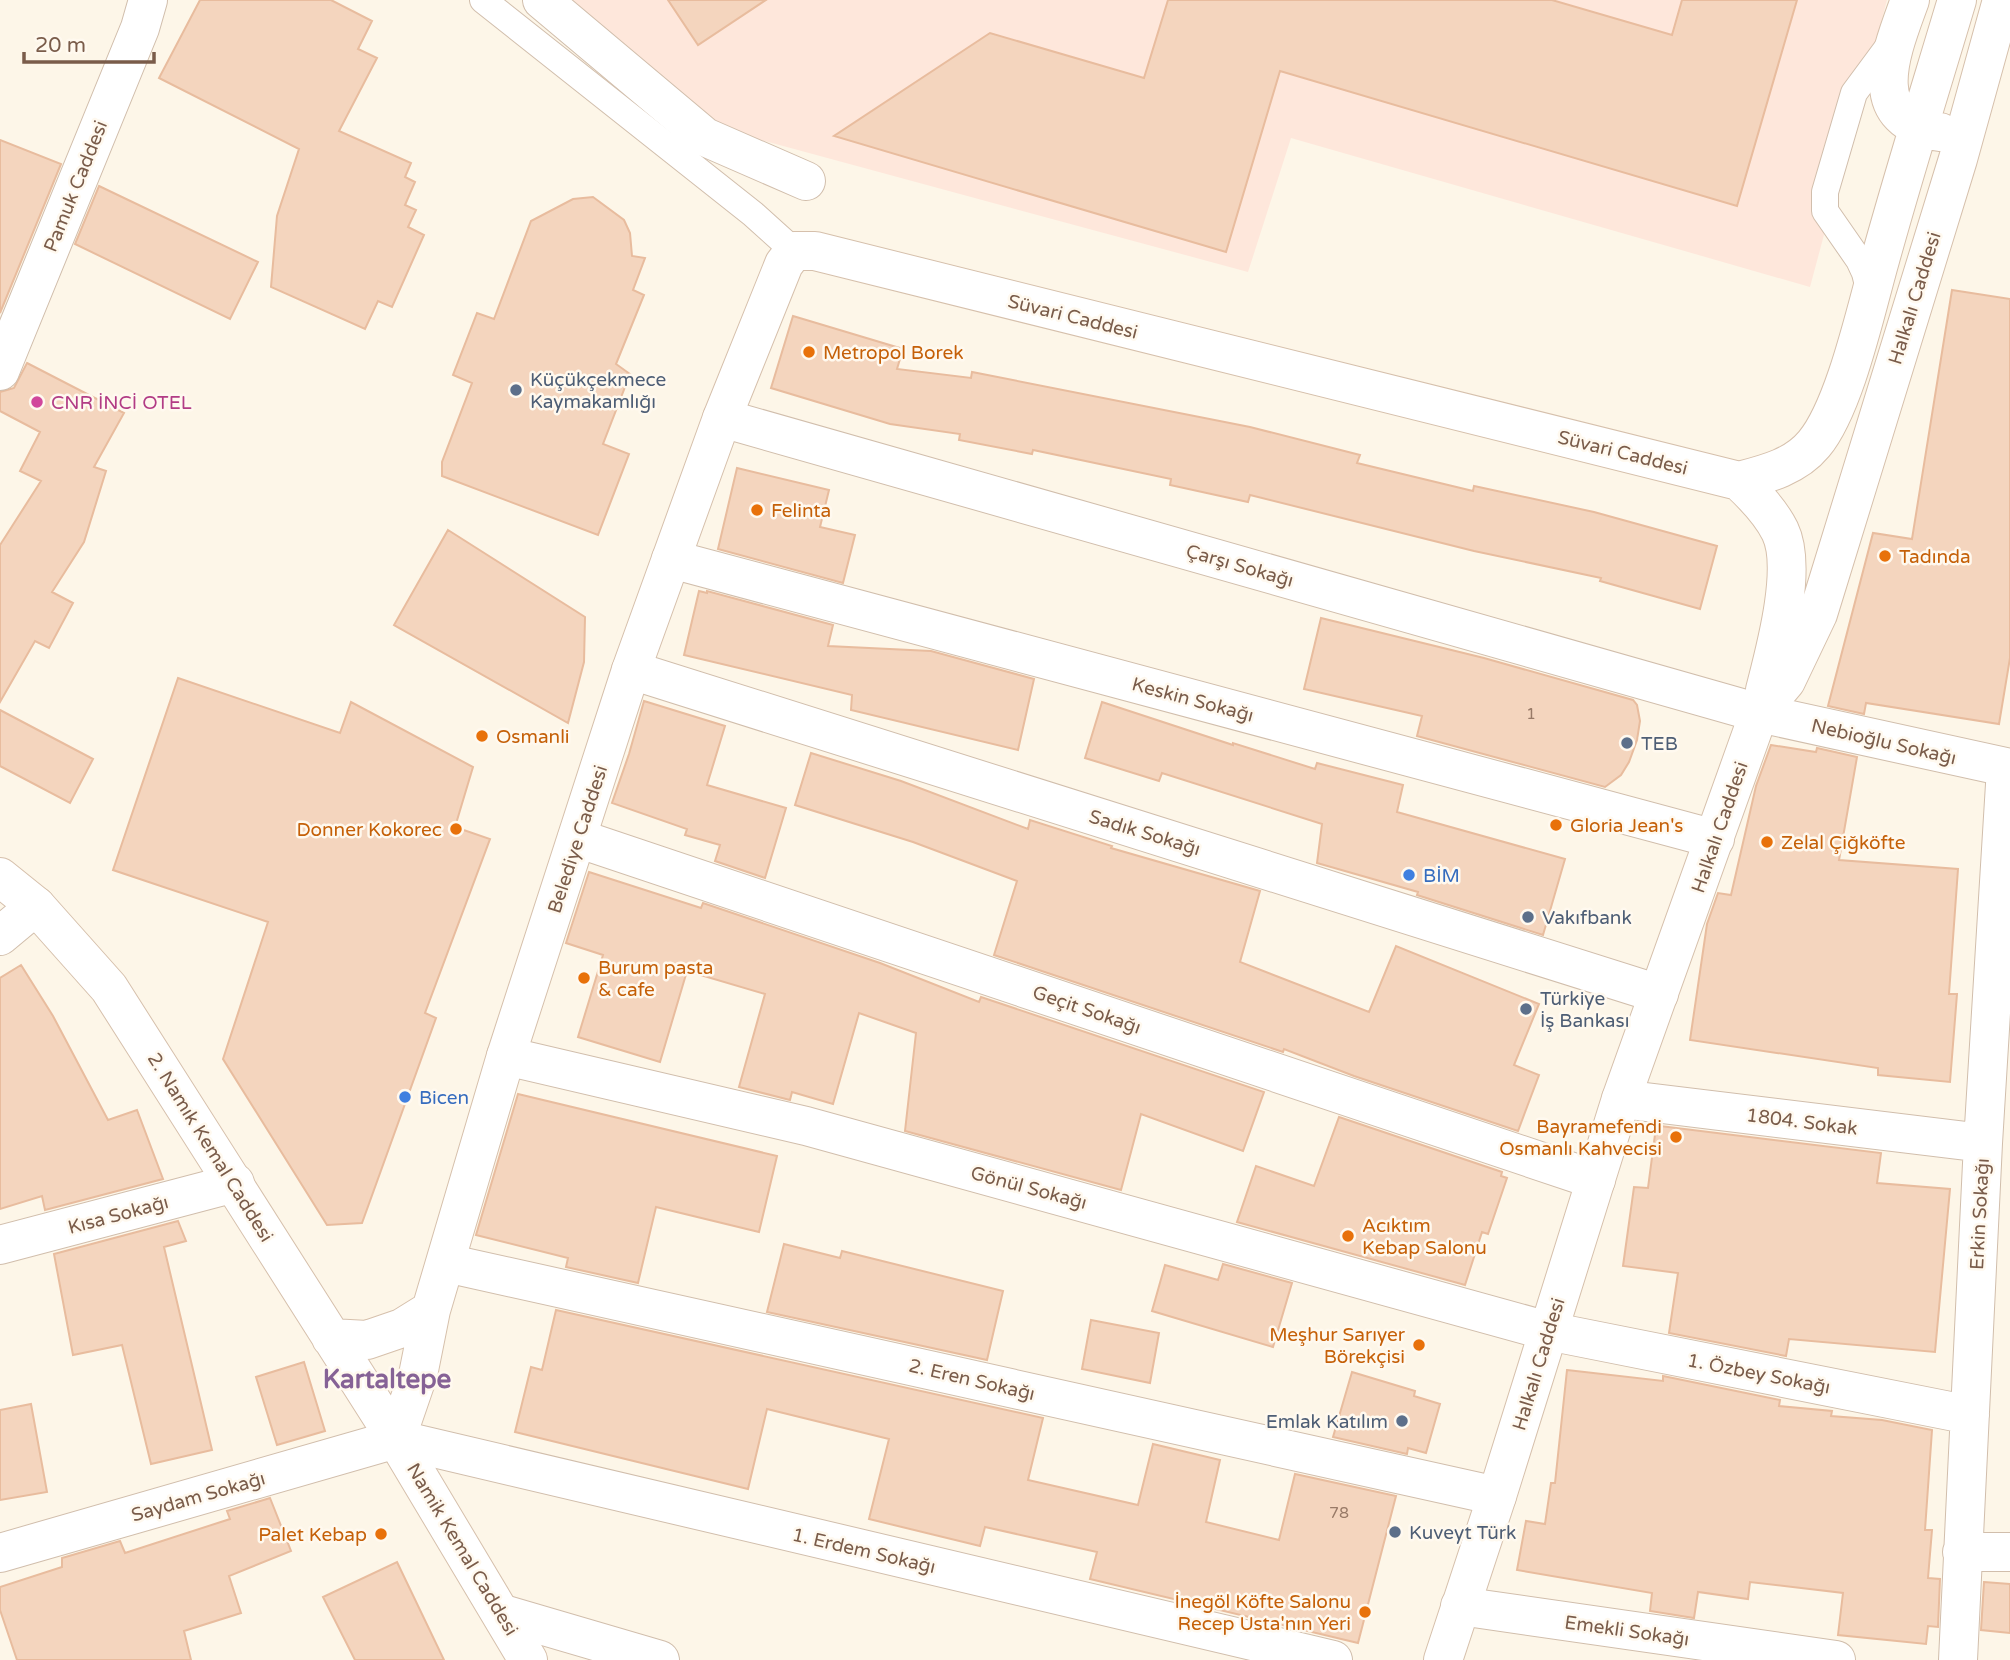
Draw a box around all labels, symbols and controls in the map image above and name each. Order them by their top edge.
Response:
scale bar [24,21,154,65]
text: 20 m [35,33,86,58]
street label: Pamuk Caddesi [40,118,112,255]
street label: Halkalı Caddesi [1884,229,1946,367]
street label: Süvari Caddesi [1005,290,1140,344]
place label: Metropol Borek [823,342,964,364]
marker: Metropol Borek [801,344,817,360]
place label: Küçükçekmece Kaymakamlığı [530,369,666,413]
marker: Küçükçekmece Kaymakamlığı [508,382,524,398]
place label: CNR İNCİ OTEL [51,392,192,414]
marker: CNR İNCİ OTEL [29,394,45,410]
street label: Süvari Caddesi [1555,426,1690,480]
place label: Felinta [771,500,831,522]
marker: Felinta [749,502,765,518]
street label: Çarşı Sokağı [1183,540,1296,592]
place label: Tadında [1899,546,1971,568]
marker: Tadında [1877,548,1893,564]
street label: Keskin Sokağı [1130,673,1256,727]
house number: 1 [1526,704,1536,724]
street label: Nebioğlu Sokağı [1809,715,1958,769]
place label: Osmanli [496,726,570,748]
marker: Osmanli [474,728,490,744]
place label: TEB [1641,733,1678,755]
marker: TEB [1619,735,1635,751]
street label: Halkalı Caddesi [1687,759,1753,896]
street label: Belediye Caddesi [544,763,612,916]
street label: Sadık Sokağı [1086,806,1203,860]
place label: Gloria Jean's [1570,815,1684,837]
marker: Gloria Jean's [1548,817,1564,833]
place label: Donner Kokorec [297,819,442,841]
marker: Donner Kokorec [448,821,464,837]
place label: Zelal Çiğköfte [1781,832,1905,854]
marker: Zelal Çiğköfte [1759,834,1775,850]
place label: BİM [1423,865,1460,887]
marker: BİM [1401,867,1417,883]
place label: Vakıfbank [1542,907,1632,929]
marker: Vakıfbank [1520,909,1536,925]
place label: Burum pasta & cafe [598,957,713,1001]
marker: Burum pasta & cafe [576,970,592,986]
street label: Geçit Sokağı [1030,981,1144,1039]
place label: Türkiye İş Bankası [1540,988,1629,1032]
marker: Türkiye İş Bankası [1518,1001,1534,1017]
street label: 2. Namık Kemal Caddesi [143,1049,277,1246]
place label: Bicen [419,1087,469,1109]
marker: Bicen [397,1089,413,1105]
street label: 1804. Sokak [1745,1104,1859,1140]
place label: Bayramefendi Osmanlı Kahvecisi [1499,1116,1662,1160]
marker: Bayramefendi Osmanlı Kahvecisi [1668,1129,1684,1145]
street label: Erkin Sokağı [1966,1158,1994,1270]
street label: Gönül Sokağı [968,1162,1089,1214]
street label: Kısa Sokağı [66,1191,171,1239]
place label: Acıktım Kebap Salonu [1362,1215,1487,1259]
marker: Acıktım Kebap Salonu [1340,1228,1356,1244]
street label: Halkalı Caddesi [1508,1295,1570,1433]
place label: Meşhur Sarıyer Börekçisi [1269,1324,1406,1368]
marker: Meşhur Sarıyer Börekçisi [1411,1337,1427,1353]
street label: 1. Özbey Sokağı [1685,1349,1832,1399]
street label: 2. Eren Sokağı [907,1355,1037,1405]
district label: Kartaltepe [323,1364,452,1395]
place label: Emlak Katılım [1266,1411,1388,1433]
marker: Emlak Katılım [1394,1413,1410,1429]
street label: Namik Kemal Caddesi [402,1459,522,1640]
street label: Saydam Sokağı [129,1467,268,1527]
house number: 78 [1329,1503,1349,1523]
place label: Kuveyt Türk [1409,1522,1516,1544]
place label: Palet Kebap [258,1524,367,1546]
street label: 1. Erdem Sokağı [790,1524,938,1578]
marker: Kuveyt Türk [1387,1524,1403,1540]
marker: Palet Kebap [373,1526,389,1542]
place label: İnegöl Köfte Salonu Recep Usta'nın Yeri [1174,1591,1351,1635]
marker: İnegöl Köfte Salonu Recep Usta'nın Yeri [1357,1604,1373,1620]
street label: Emekli Sokağı [1563,1611,1691,1651]

